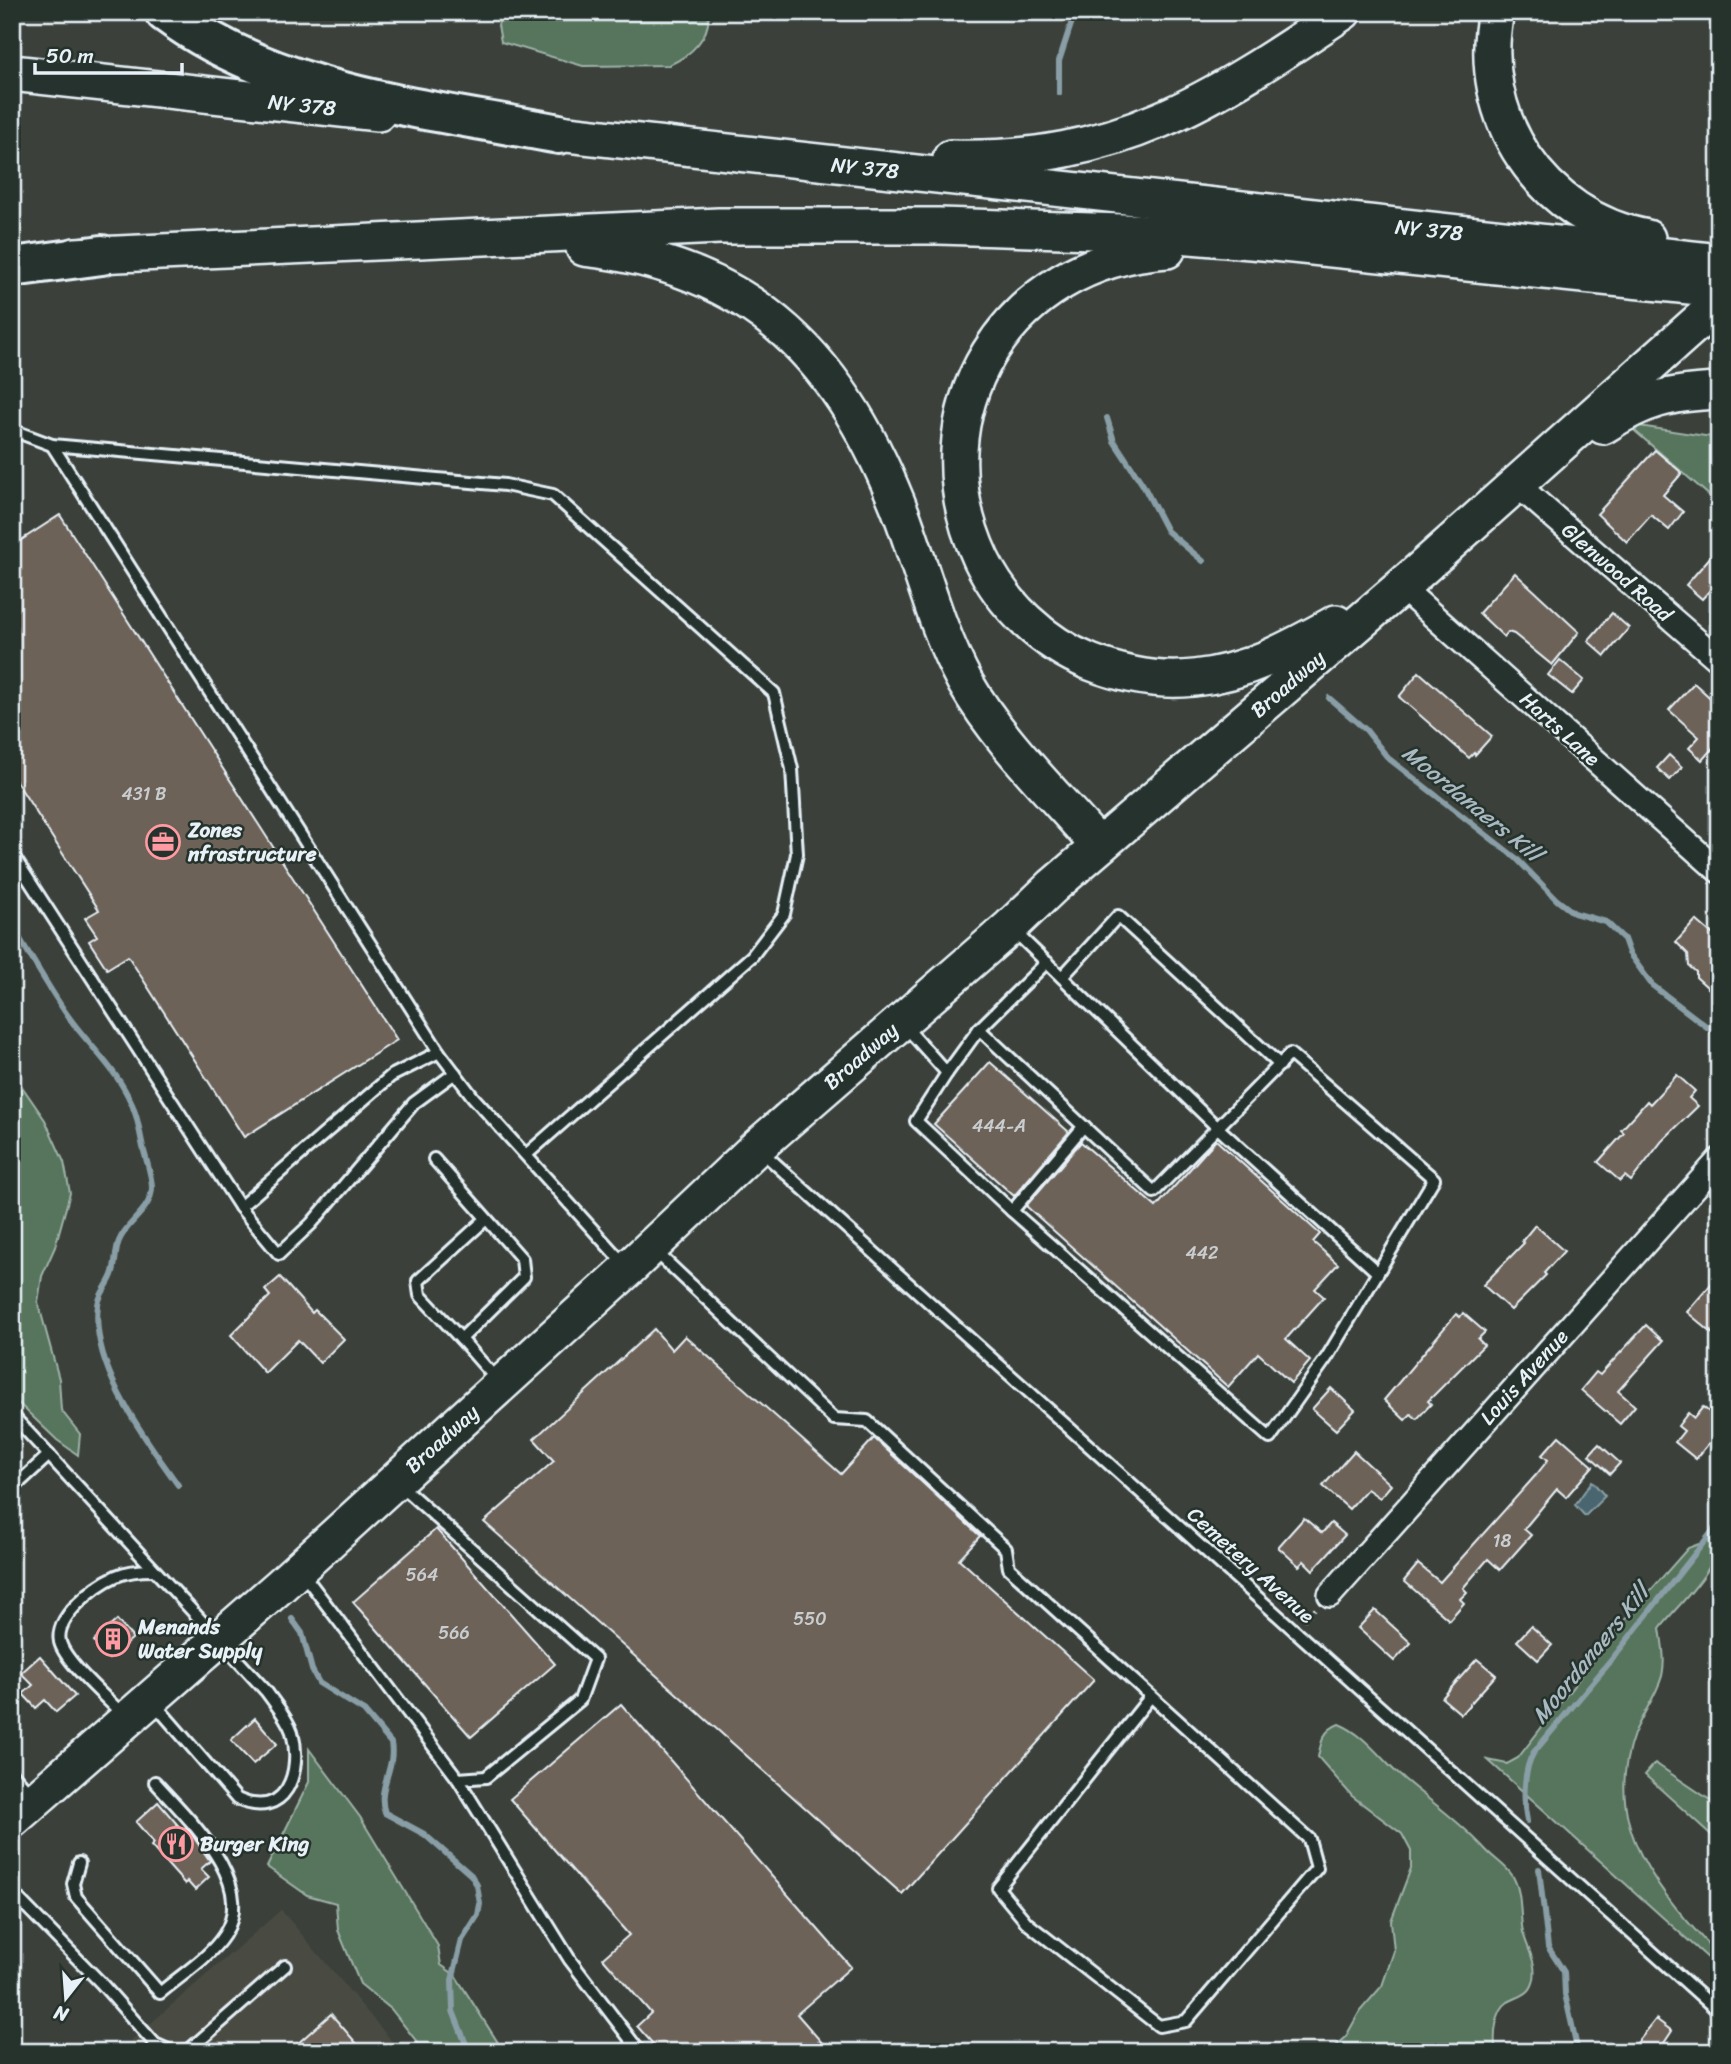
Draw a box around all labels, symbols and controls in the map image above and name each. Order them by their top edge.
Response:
scale bar [35,32,182,76]
text: 50 m [46,37,94,75]
street label: NY 378 [266,83,338,127]
street label: NY 378 [829,146,901,190]
street label: NY 378 [1393,208,1465,252]
street label: Glenwood Road [1552,512,1683,633]
street label: Broadway [1242,640,1335,728]
street label: Harts Lane [1511,682,1609,776]
water label: Moordanaers Kill [1393,734,1555,876]
house number: 431 B [122,778,166,810]
place label: Zones nfrastructure [187,811,317,873]
office icon: Zones nfrastructure [144,823,182,861]
street label: Broadway [815,1012,908,1100]
house number: 444-A [972,1110,1026,1142]
house number: 442 [1186,1237,1218,1269]
street label: Louis Avenue [1470,1320,1578,1434]
street label: Broadway [396,1395,488,1483]
street label: Cemetery Avenue [1178,1497,1324,1633]
house number: 18 [1493,1525,1511,1557]
house number: 564 [406,1559,438,1591]
water label: Moordanaers Kill [1521,1571,1663,1733]
house number: 550 [793,1603,827,1635]
place label: Menands Water Supply [137,1608,263,1670]
house number: 566 [438,1617,470,1649]
building icon: Menands Water Supply [94,1620,132,1658]
restaurant icon: Burger King [157,1825,195,1863]
place label: Burger King [200,1825,309,1863]
north arrow [32,1962,102,2032]
text: N [49,1996,73,2032]

